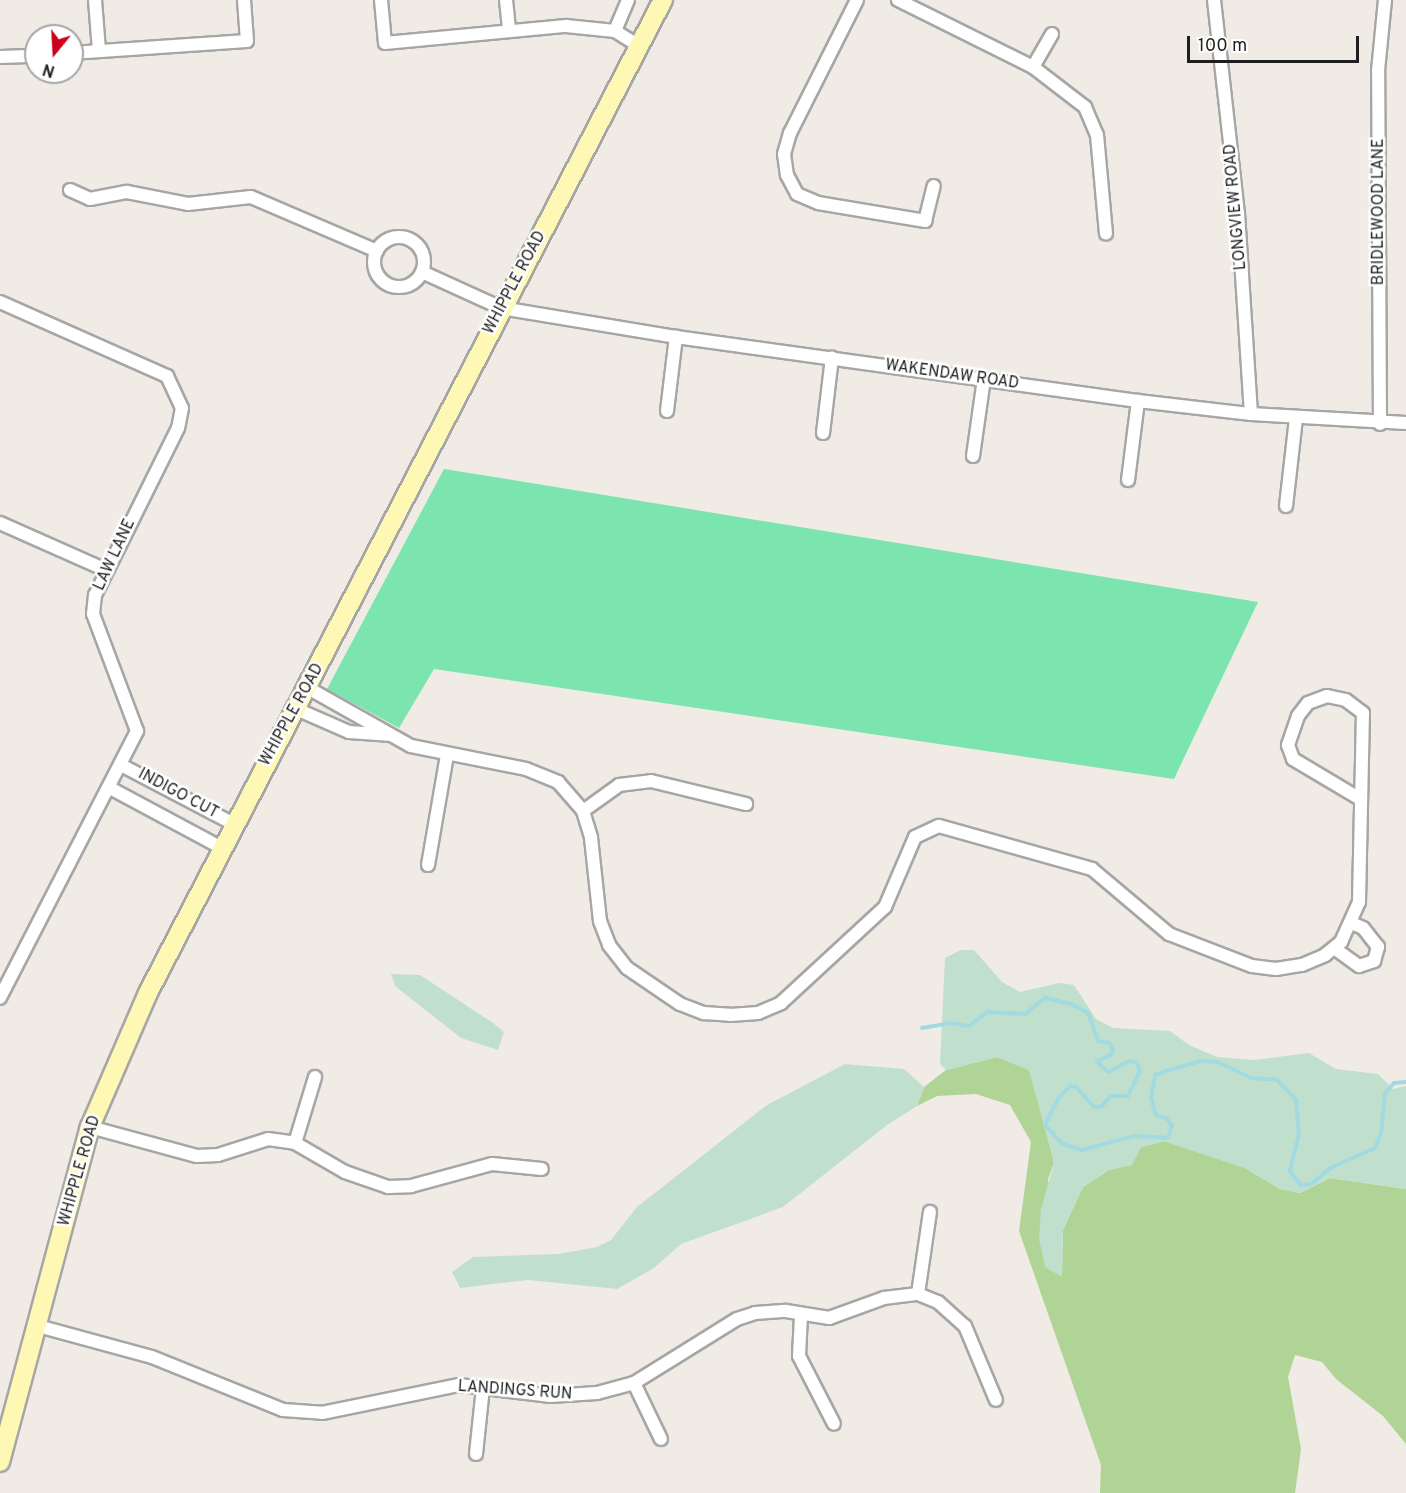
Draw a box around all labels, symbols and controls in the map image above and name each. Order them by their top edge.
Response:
north arrow [24,24,84,84]
scale bar [1190,24,1362,62]
text: 100 m [1198,35,1247,58]
text: N [40,58,58,81]
street label: BRIDLEWOOD LANE [1369,139,1389,285]
street label: LONGVIEW ROAD [1221,143,1251,271]
street label: WHIPPLE ROAD [480,228,550,338]
street label: WAKENDAW ROAD [884,356,1020,394]
street label: LAW LANE [90,516,140,594]
street label: WHIPPLE ROAD [256,660,328,770]
street label: INDIGO CUT [135,765,221,823]
street label: WHIPPLE ROAD [55,1113,105,1229]
street label: LANDINGS RUN [457,1377,573,1405]

